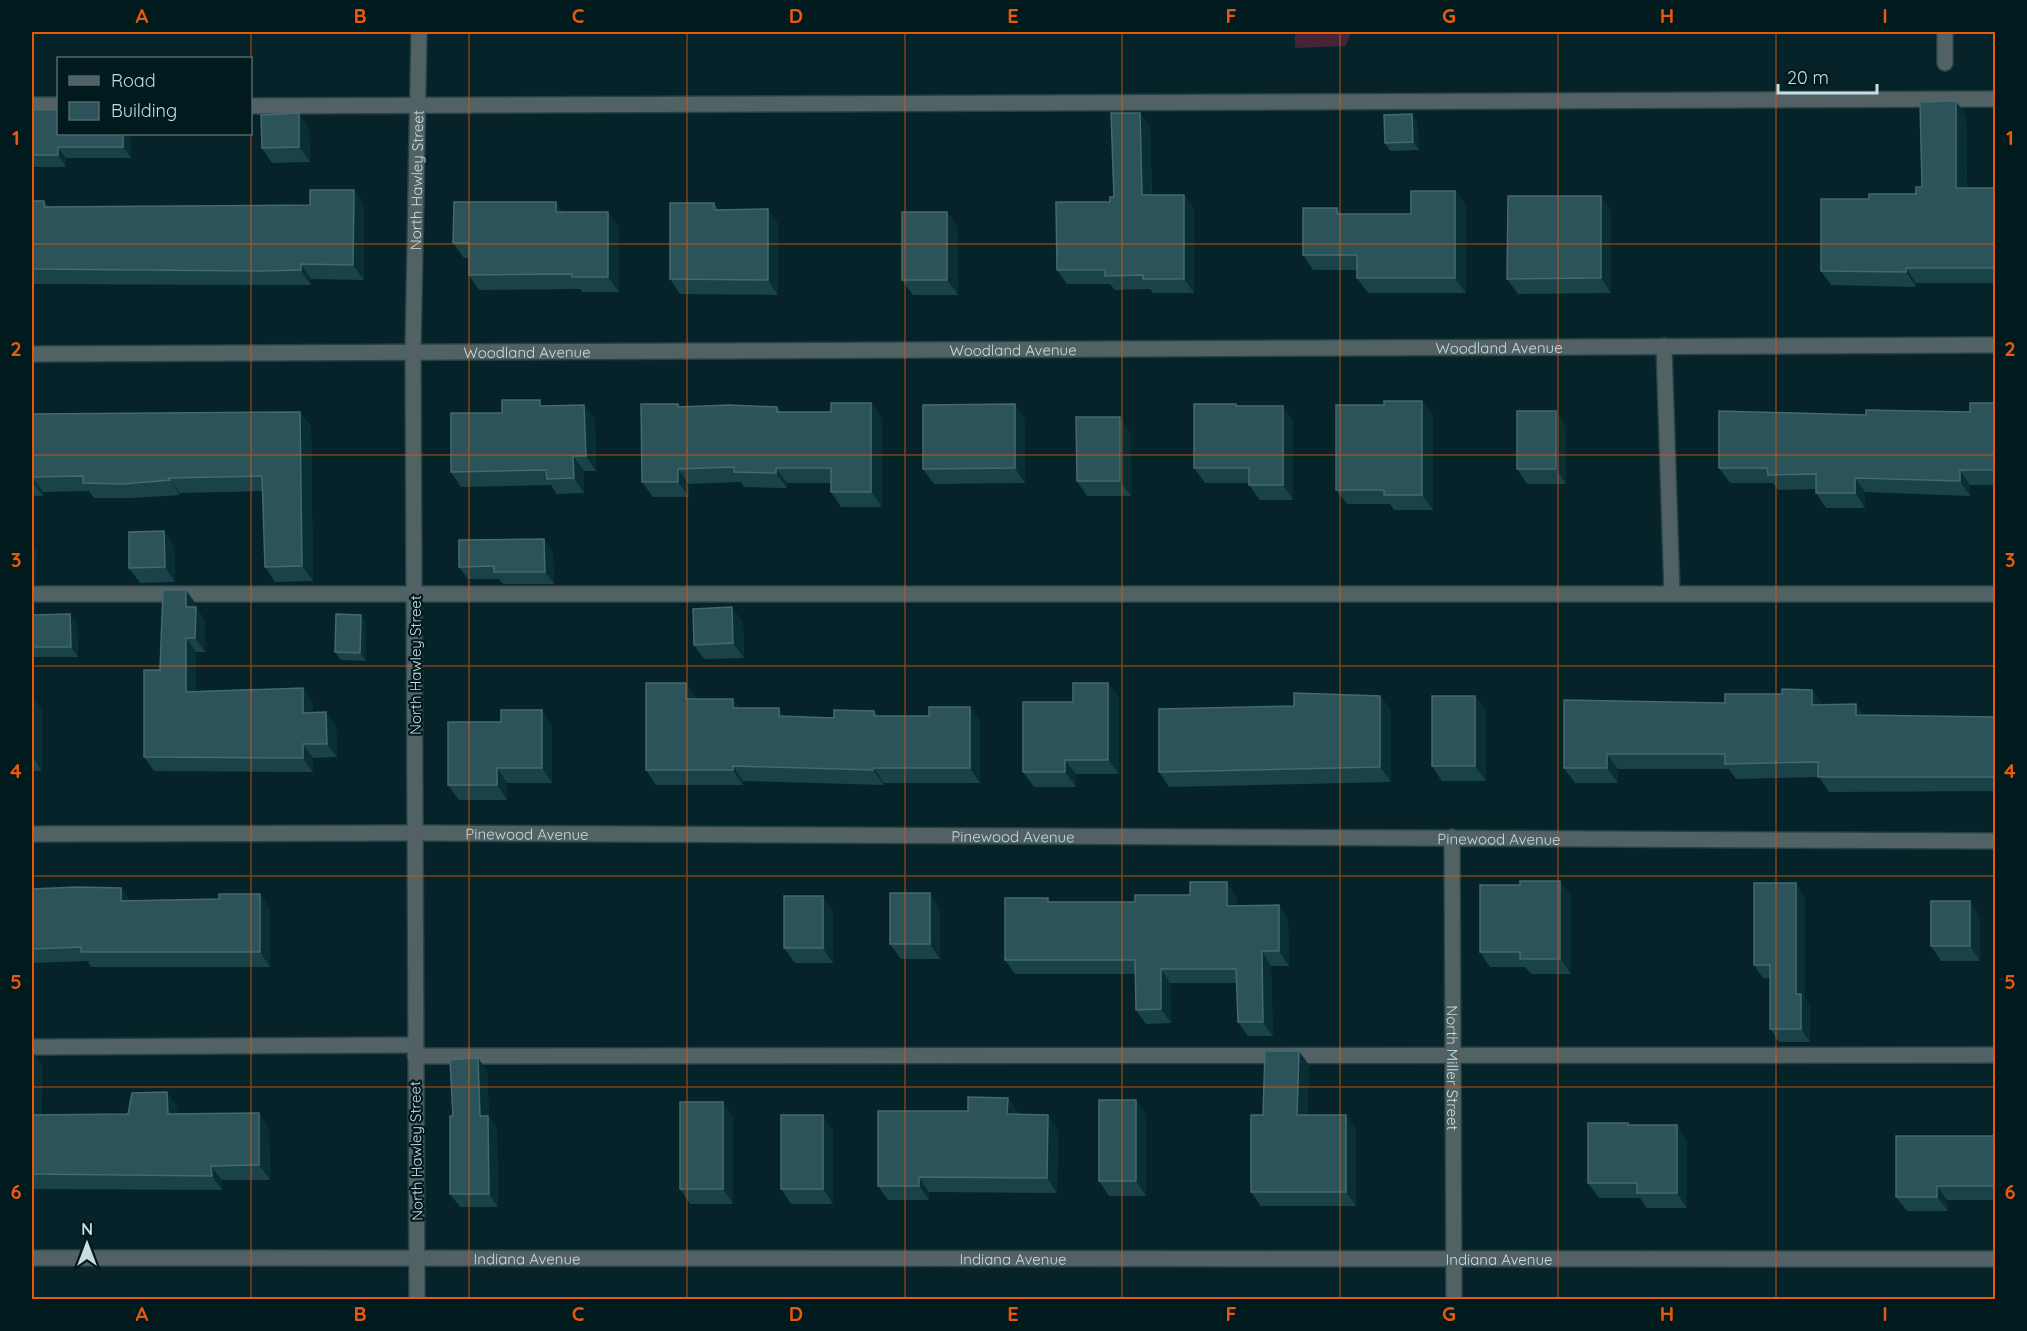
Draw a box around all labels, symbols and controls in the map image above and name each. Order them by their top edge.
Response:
text: A [136,3,149,28]
text: B [353,3,367,28]
text: C [572,3,585,28]
text: D [789,3,803,28]
text: E [1007,3,1019,28]
text: F [1225,3,1237,28]
text: G [1442,3,1456,28]
text: H [1660,3,1674,28]
text: I [1882,3,1888,28]
legend [57,57,252,135]
scale bar [1778,57,1877,95]
text: 20 m [1787,66,1829,89]
text: Road [111,69,156,92]
text: Building [111,99,177,122]
street label: North Hawley Street [405,110,427,250]
text: 1 [12,125,20,150]
text: 1 [2006,125,2014,150]
text: 2 [10,336,22,361]
text: 2 [2004,336,2016,361]
street label: Woodland Avenue [1435,337,1563,357]
street label: Woodland Avenue [949,340,1077,359]
street label: Woodland Avenue [463,342,591,362]
text: 3 [11,547,21,572]
text: 3 [2005,547,2015,572]
street label: North Hawley Street [406,595,425,735]
text: 4 [10,758,22,783]
text: 4 [2004,758,2016,783]
street label: Pinewood Avenue [465,824,589,843]
street label: Pinewood Avenue [951,826,1075,846]
street label: Pinewood Avenue [1437,829,1561,848]
text: 5 [10,969,22,994]
text: 5 [2004,969,2016,994]
street label: North Miller Street [1443,1005,1463,1131]
street label: North Hawley Street [405,1081,427,1221]
text: 6 [10,1179,22,1204]
text: 6 [2004,1179,2016,1204]
north arrow [57,1214,117,1274]
text: N [81,1219,93,1239]
street label: Indiana Avenue [473,1249,581,1268]
street label: Indiana Avenue [959,1249,1067,1268]
street label: Indiana Avenue [1445,1249,1553,1268]
text: A [136,1301,149,1326]
text: B [353,1301,367,1326]
text: C [572,1301,585,1326]
text: D [789,1301,803,1326]
text: E [1007,1301,1019,1326]
text: F [1225,1301,1237,1326]
text: G [1442,1301,1456,1326]
text: H [1660,1301,1674,1326]
text: I [1882,1301,1888,1326]

